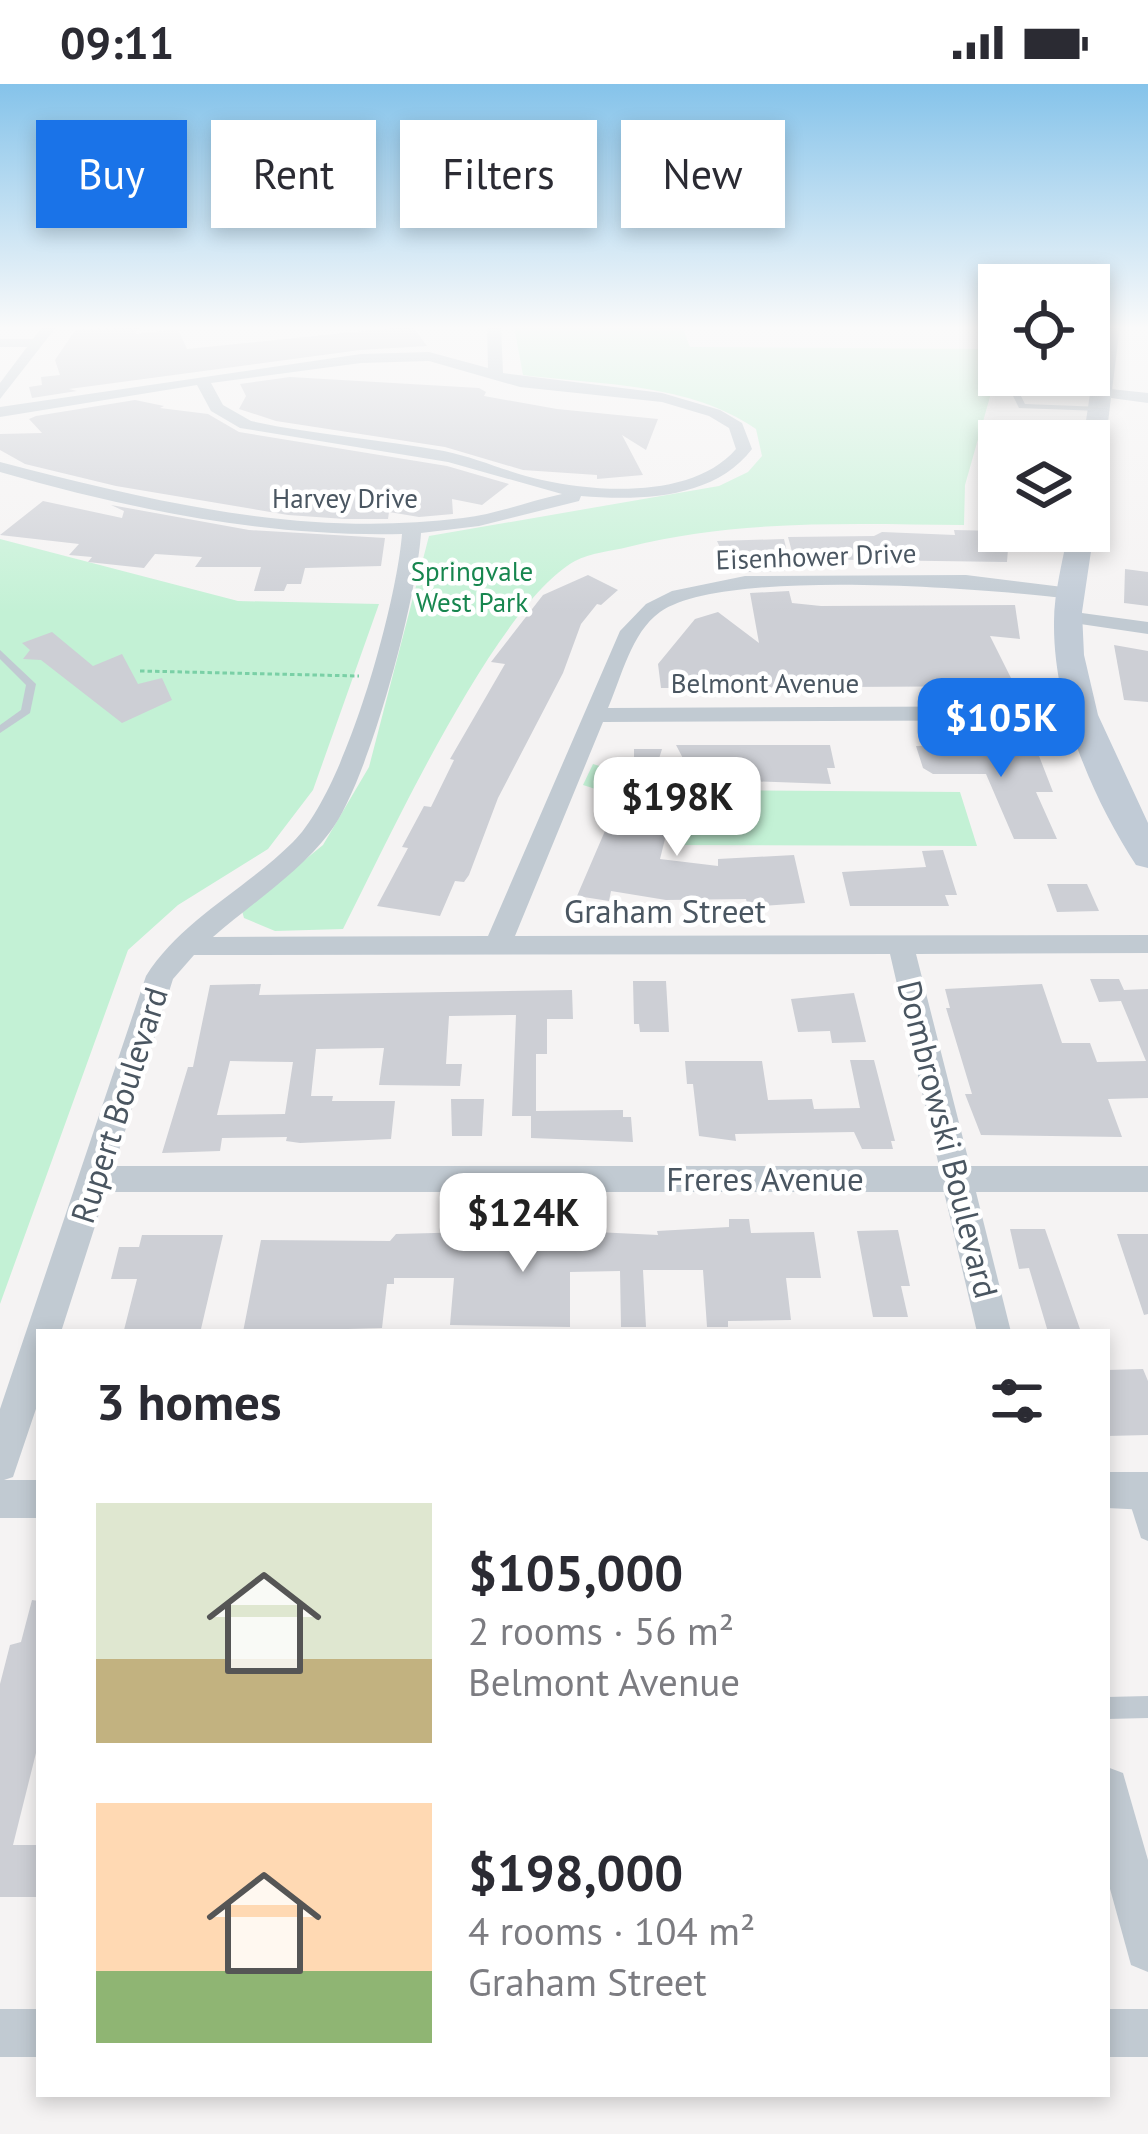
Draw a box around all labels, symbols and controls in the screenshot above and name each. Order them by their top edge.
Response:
text: 09:11 [60,13,174,71]
chip: Buy [36,120,187,228]
chip: Rent [211,120,376,228]
chip: Filters [400,120,597,228]
chip: New [621,120,785,228]
map controls [978,264,1110,552]
button: locate [978,264,1110,396]
button: layers [978,420,1110,552]
street label: Harvey Drive [272,481,418,515]
street label: Eisenhower Drive [715,536,917,576]
park label: Springvale West Park [411,554,533,619]
street label: Belmont Avenue [671,666,859,700]
pin: $105K [917,678,1085,780]
text: $105K [945,691,1057,742]
pin: $198K [593,757,761,859]
text: $198K [621,770,733,821]
street label: Graham Street [564,889,766,932]
street label: Dombrowski Boulevard [888,976,1009,1302]
street label: Rupert Boulevard [60,981,177,1228]
street label: Freres Avenue [666,1157,864,1200]
pin: $124K [439,1173,607,1275]
text: $124K [467,1186,579,1237]
text: 3 homes [96,1368,282,1434]
icon: filters [984,1368,1050,1434]
text: $105,000 [468,1539,683,1605]
icon: home [192,1551,336,1695]
text: 2 rooms · 56 m² [468,1605,734,1656]
text: Belmont Avenue [468,1656,740,1707]
text: $198,000 [468,1839,683,1905]
icon: home [192,1851,336,1995]
text: 4 rooms · 104 m² [468,1905,755,1956]
text: Graham Street [468,1956,707,2007]

